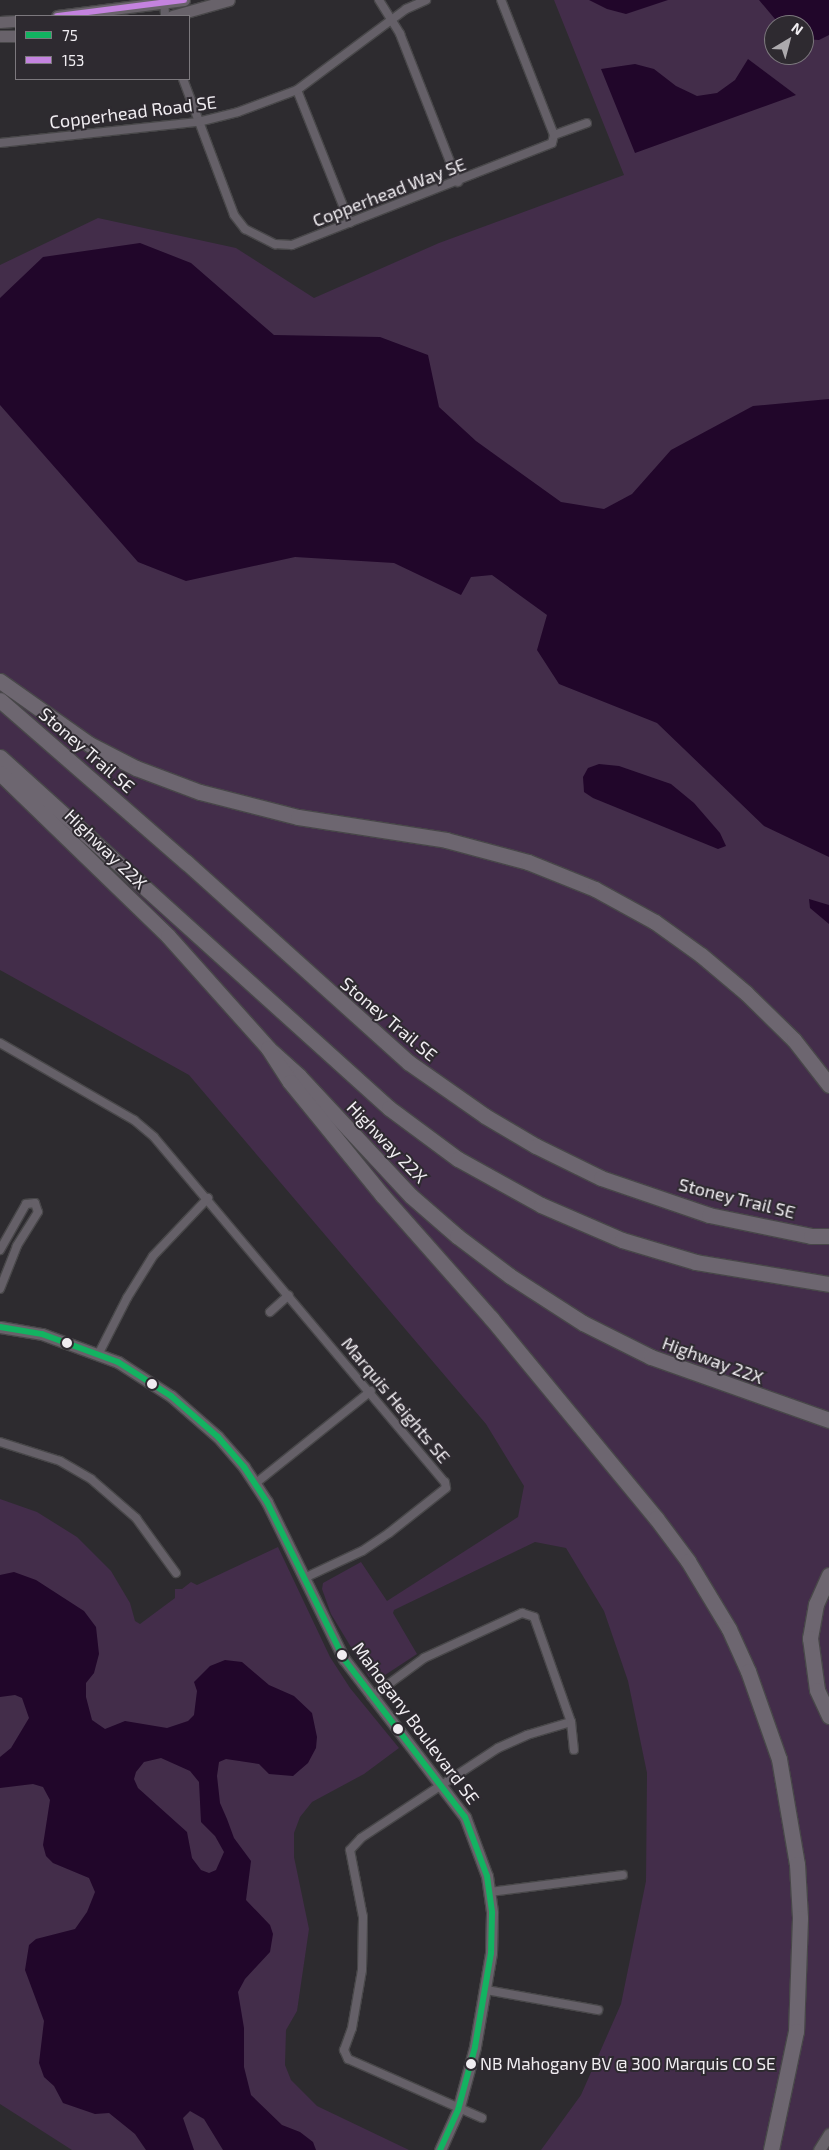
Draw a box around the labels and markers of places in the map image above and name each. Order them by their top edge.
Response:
unlabelled marker [62,1338,72,1348]
unlabelled marker [147,1379,157,1389]
unlabelled marker [337,1650,347,1660]
unlabelled marker [393,1724,403,1734]
place label: NB Mahogany BV @ 300 Marquis CO SE [480,2054,776,2074]
marker: NB Mahogany BV @ 300 Marquis CO SE [466,2059,476,2069]

